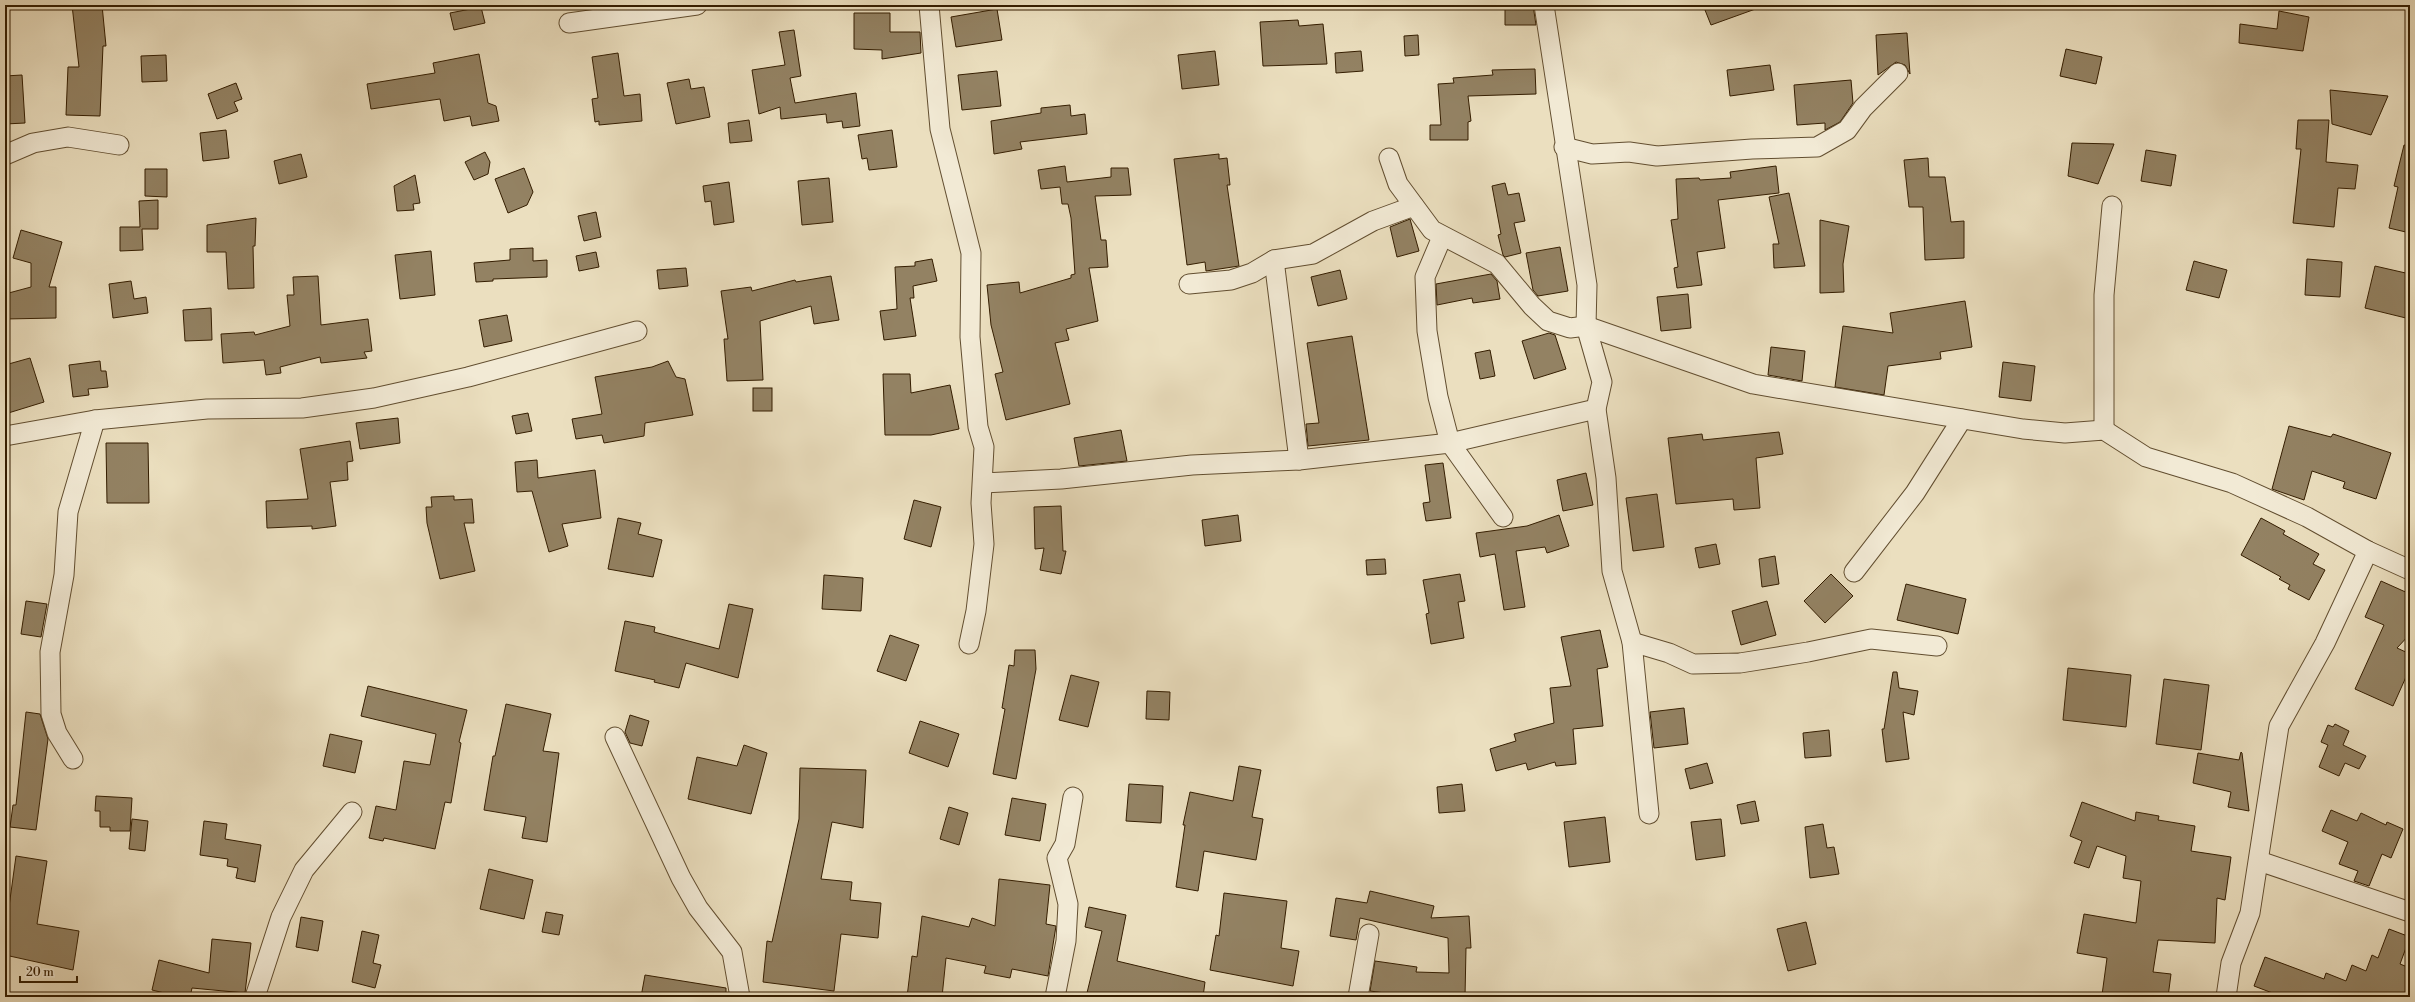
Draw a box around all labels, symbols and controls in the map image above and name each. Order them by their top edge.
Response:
scale bar [20,958,77,984]
text: 20 m [26,965,54,980]

